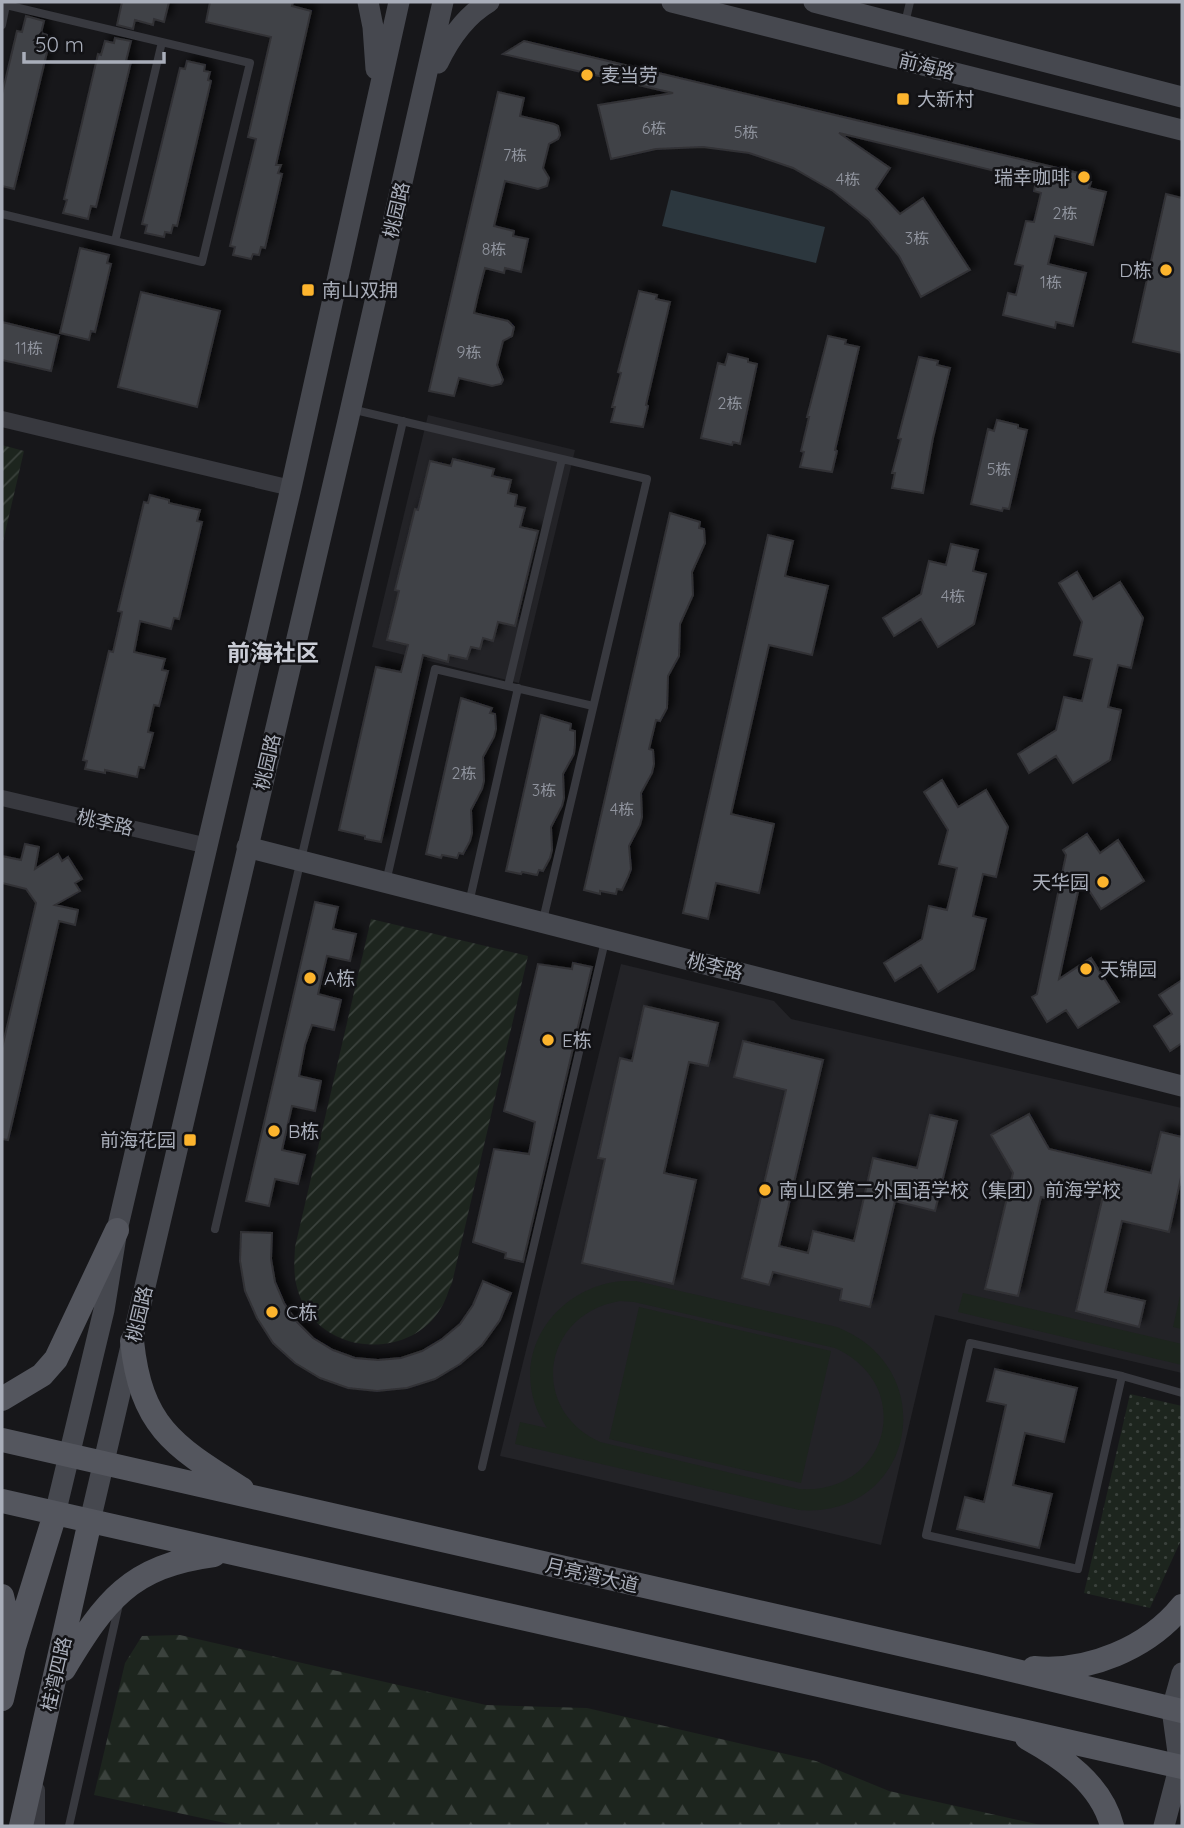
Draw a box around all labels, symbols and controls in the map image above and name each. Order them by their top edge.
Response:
scale bar [24,21,164,65]
text: 50 m [35,31,84,57]
street label: 前海路 [896,47,958,85]
place label: 麦当劳 [601,63,658,87]
marker: 麦当劳 [579,67,595,83]
place label: 大新村 [917,87,974,111]
marker: 大新村 [895,91,911,107]
house number: 6栋 [642,118,666,138]
house number: 5栋 [734,122,758,142]
house number: 7栋 [503,145,527,165]
place label: 瑞幸咖啡 [994,165,1070,189]
house number: 4栋 [836,169,860,189]
marker: 瑞幸咖啡 [1076,169,1092,185]
street label: 桃园路 [378,180,414,240]
house number: 2栋 [1053,203,1077,223]
house number: 3栋 [905,228,929,248]
house number: 8栋 [482,239,506,259]
place label: D栋 [1119,258,1152,282]
marker: D栋 [1158,262,1174,278]
house number: 1栋 [1040,272,1062,292]
place label: 南山双拥 [322,278,398,302]
marker: 南山双拥 [300,282,316,298]
house number: 11栋 [15,338,43,358]
house number: 9栋 [457,342,481,362]
house number: 2栋 [718,393,742,413]
house number: 5栋 [987,459,1011,479]
house number: 4栋 [941,586,965,606]
district label: 前海社区 [227,638,319,667]
street label: 桃园路 [249,732,285,792]
house number: 2栋 [452,763,476,783]
house number: 3栋 [532,780,556,800]
house number: 4栋 [610,799,634,819]
street label: 桃李路 [75,804,135,840]
place label: 天华园 [1032,870,1089,894]
marker: 天华园 [1095,874,1111,890]
street label: 桃李路 [684,947,746,985]
place label: 天锦园 [1100,957,1157,981]
marker: 天锦园 [1078,961,1094,977]
place label: A栋 [324,966,355,990]
marker: A栋 [302,970,318,986]
place label: E栋 [562,1028,592,1052]
marker: E栋 [540,1032,556,1048]
place label: B栋 [288,1119,319,1143]
marker: B栋 [266,1123,282,1139]
place label: 前海花园 [100,1128,176,1152]
marker: 前海花园 [182,1132,198,1148]
place label: 南山区第二外国语学校（集团）前海学校 [779,1178,1121,1202]
marker: 南山区第二外国语学校（集团）前海学校 [757,1182,773,1198]
street label: 桃园路 [121,1284,157,1344]
place label: C栋 [286,1300,317,1324]
marker: C栋 [264,1304,280,1320]
street label: 月亮湾大道 [543,1553,641,1597]
street label: 桂湾四路 [36,1634,76,1714]

